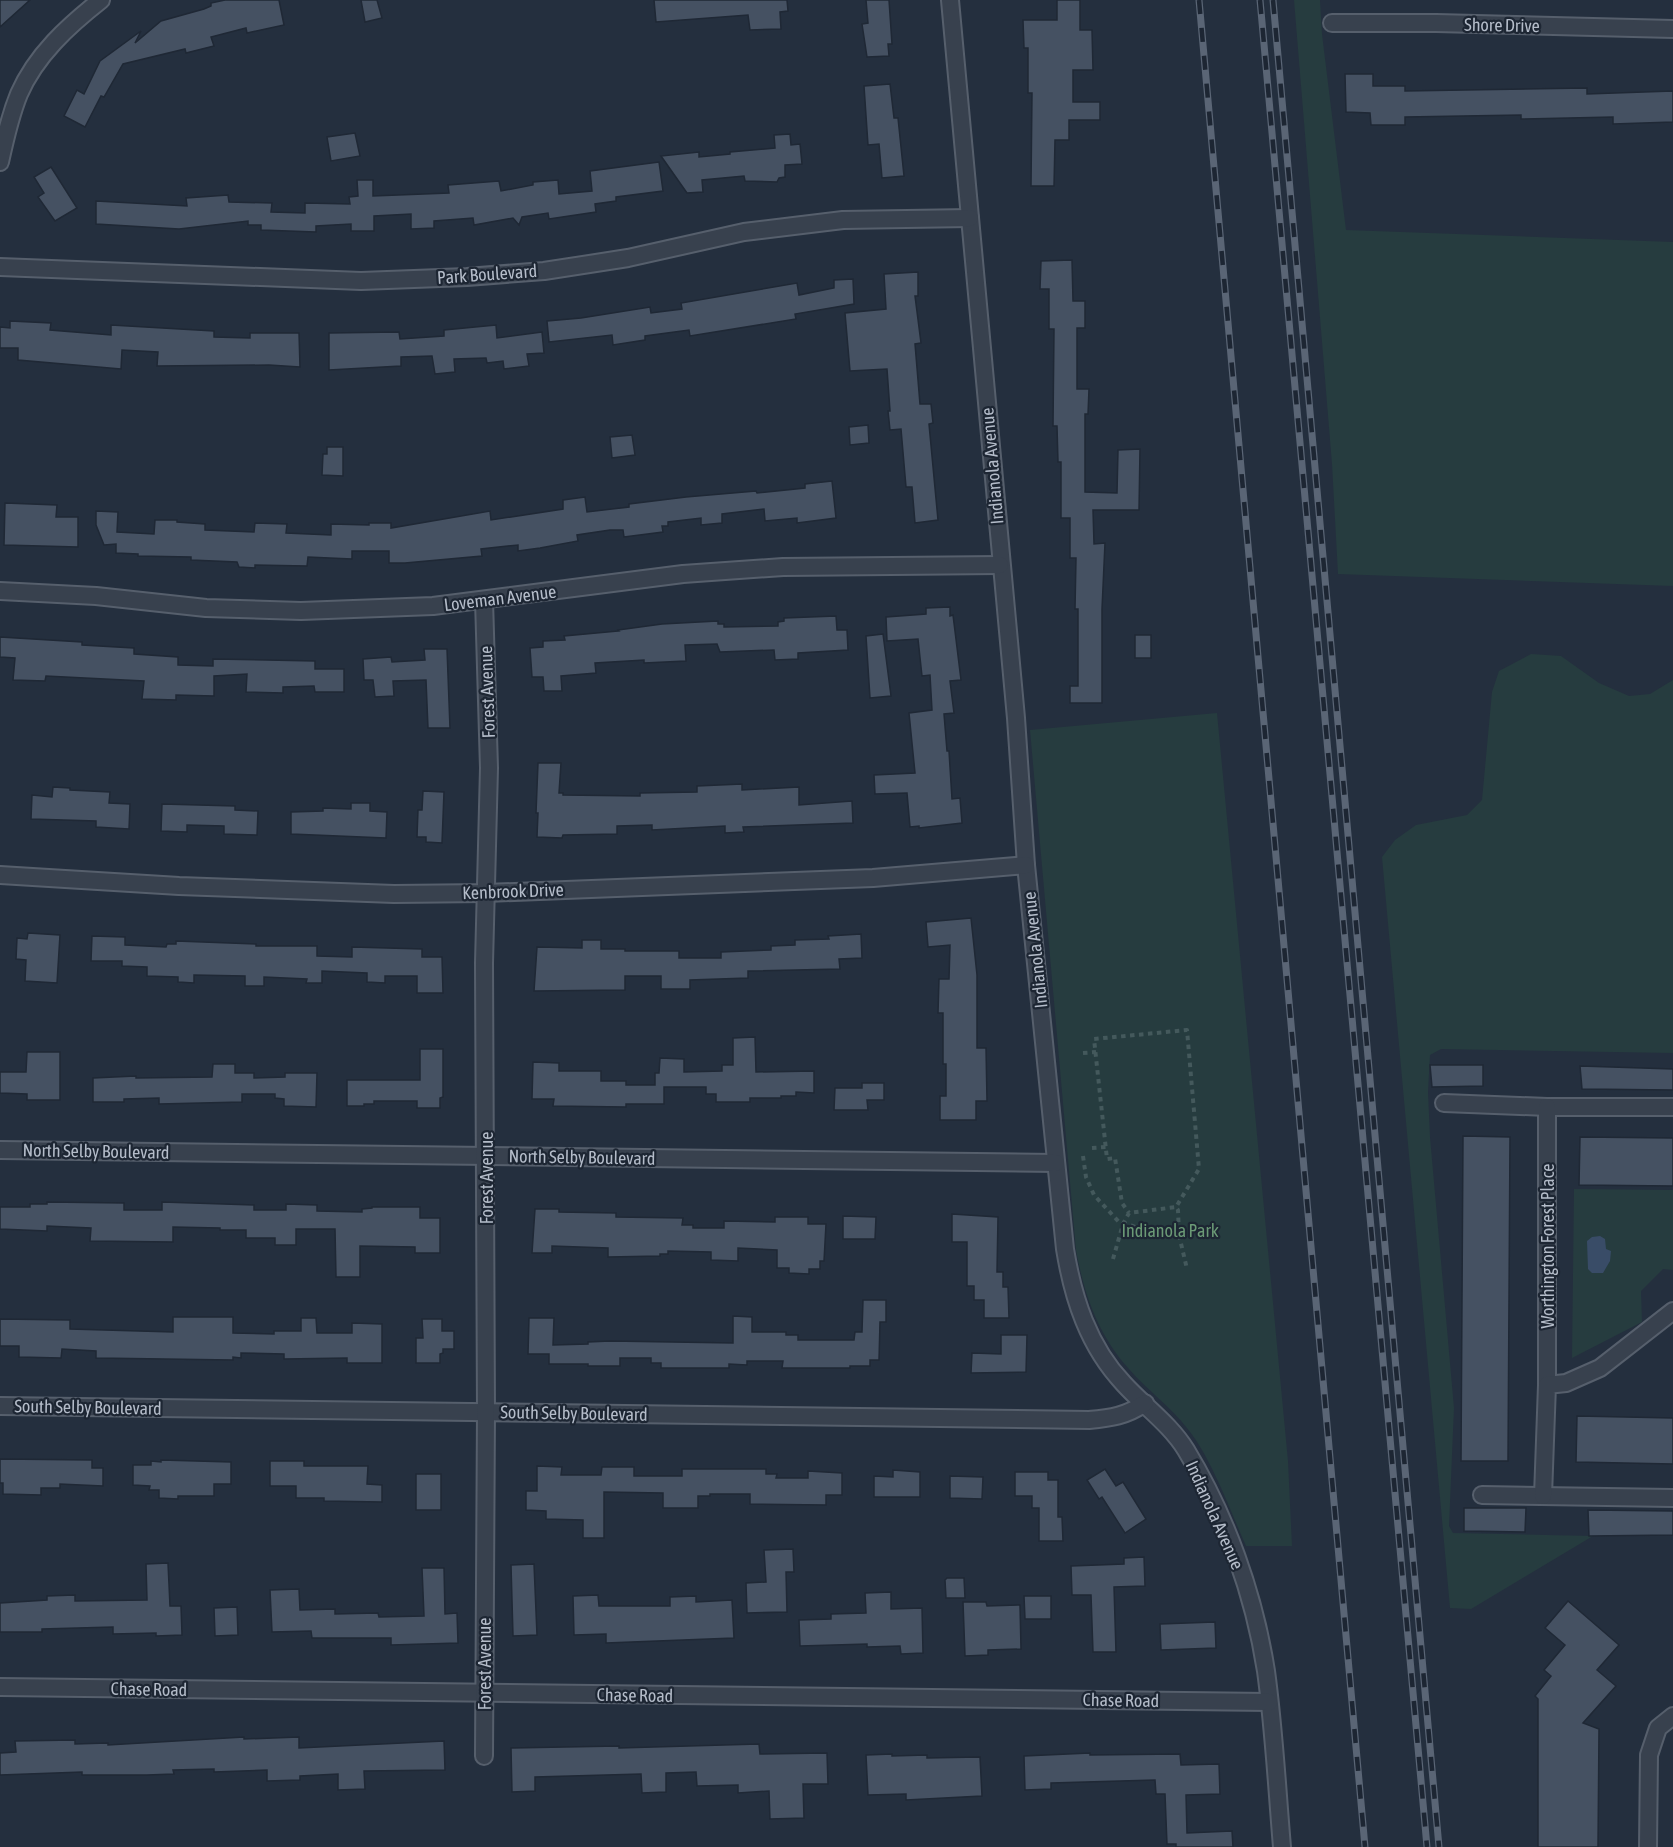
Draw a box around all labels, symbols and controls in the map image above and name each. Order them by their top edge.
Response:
street label: Shore Drive [1464,14,1540,36]
street label: Park Boulevard [436,260,538,288]
street label: Indianola Avenue [976,407,1008,525]
street label: Loveman Avenue [443,581,557,615]
street label: Forest Avenue [475,645,499,739]
street label: Kenbrook Drive [462,879,564,903]
street label: Indianola Avenue [1018,891,1052,1009]
street label: Forest Avenue [476,1132,497,1224]
street label: North Selby Boulevard [22,1139,170,1163]
street label: North Selby Boulevard [508,1145,656,1169]
street label: Worthington Forest Place [1537,1164,1558,1328]
park label: Indianola Park [1121,1220,1219,1241]
street label: South Selby Boulevard [14,1395,162,1419]
street label: South Selby Boulevard [500,1401,648,1425]
street label: Indianola Avenue [1182,1457,1248,1573]
street label: Forest Avenue [474,1618,495,1710]
street label: Chase Road [111,1678,187,1700]
street label: Chase Road [597,1684,673,1706]
street label: Chase Road [1083,1689,1159,1711]

